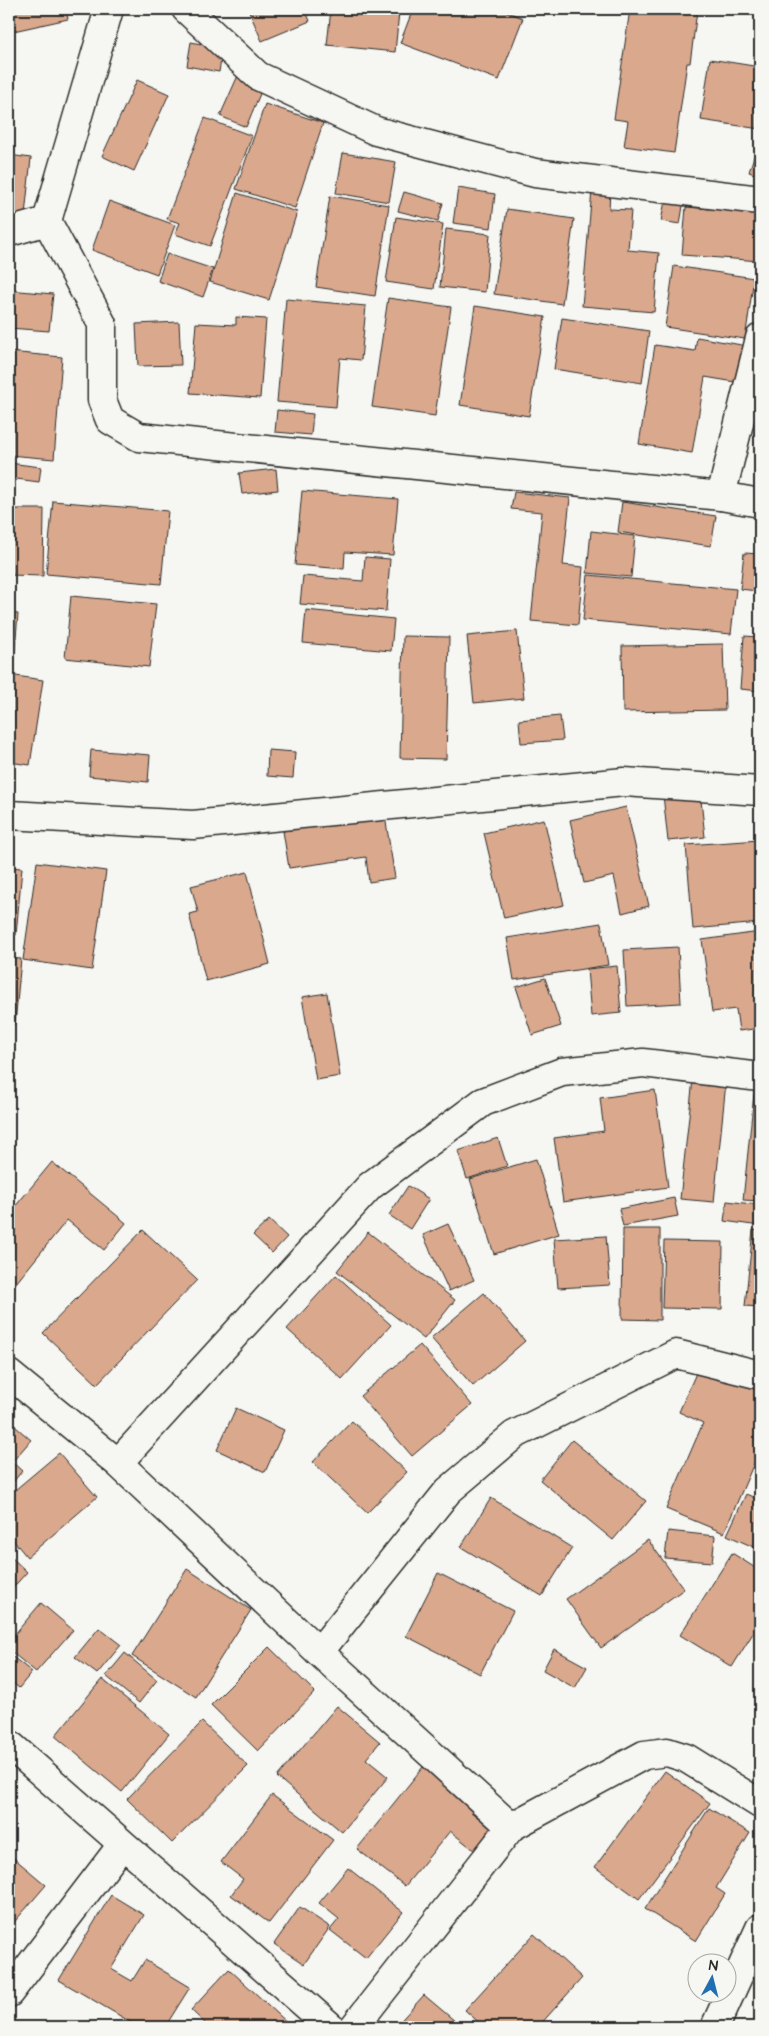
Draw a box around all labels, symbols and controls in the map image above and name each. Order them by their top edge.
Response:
north arrow [686,1954,736,2004]
text: N [708,1956,719,1977]

